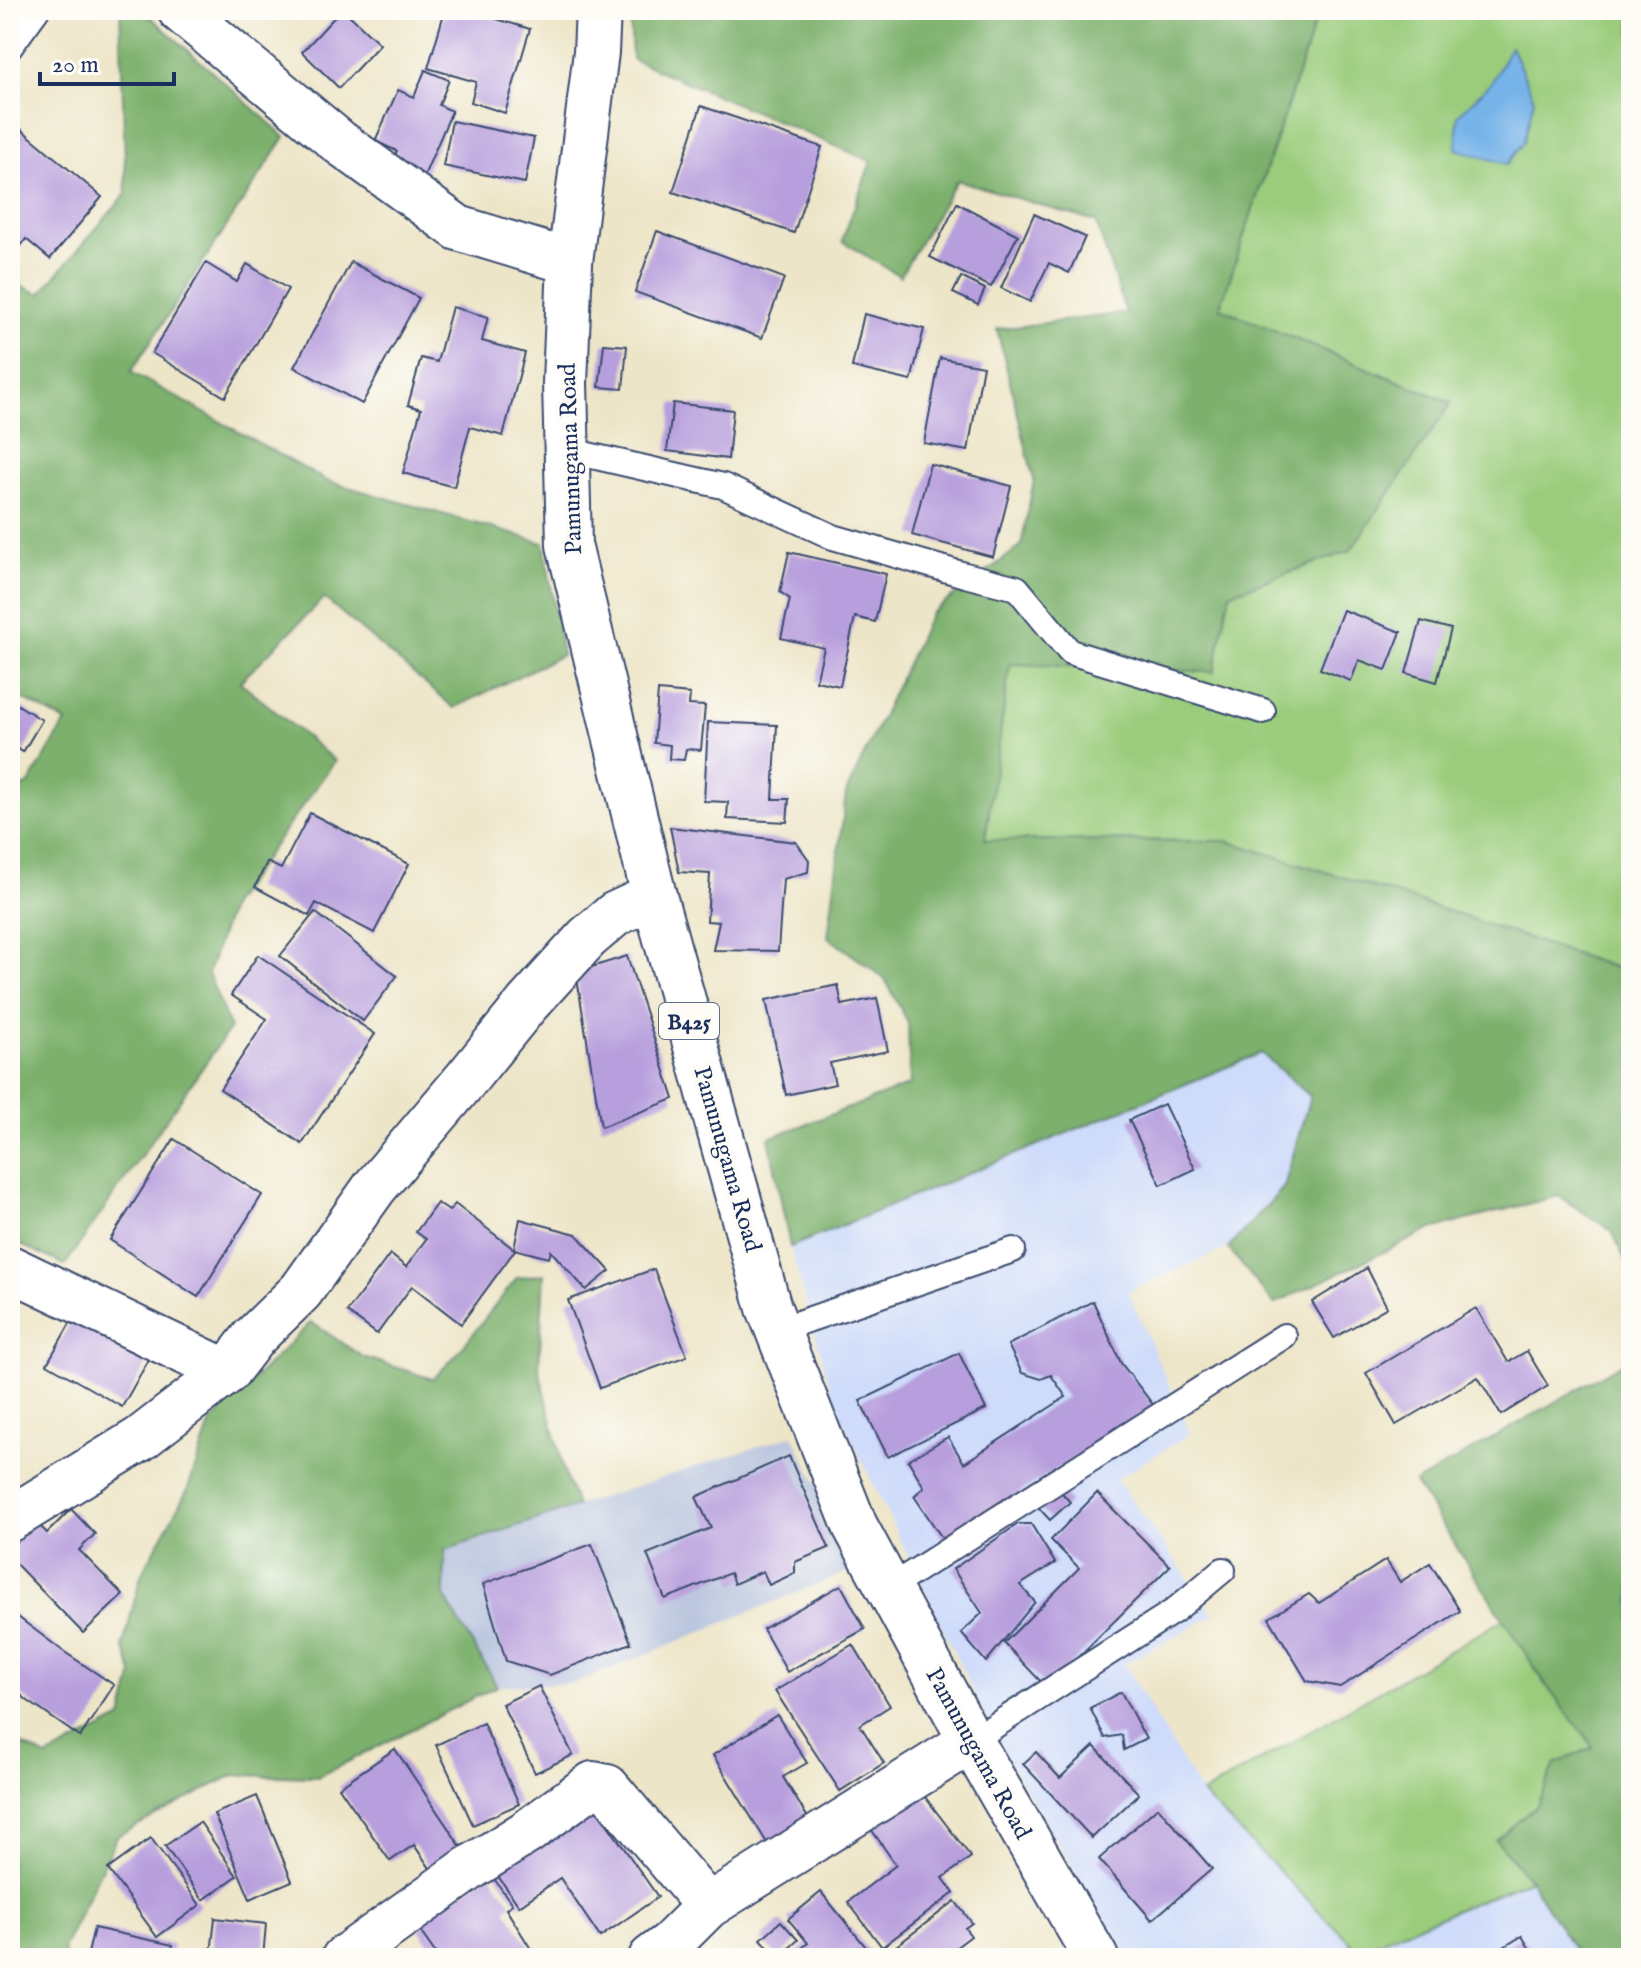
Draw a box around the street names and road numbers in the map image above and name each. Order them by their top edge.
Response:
street label: Pamunugama Road [553,362,590,555]
road number: B425 [659,1003,719,1039]
street label: Pamunugama Road [685,1063,768,1256]
street label: Pamunugama Road [918,1662,1038,1845]

